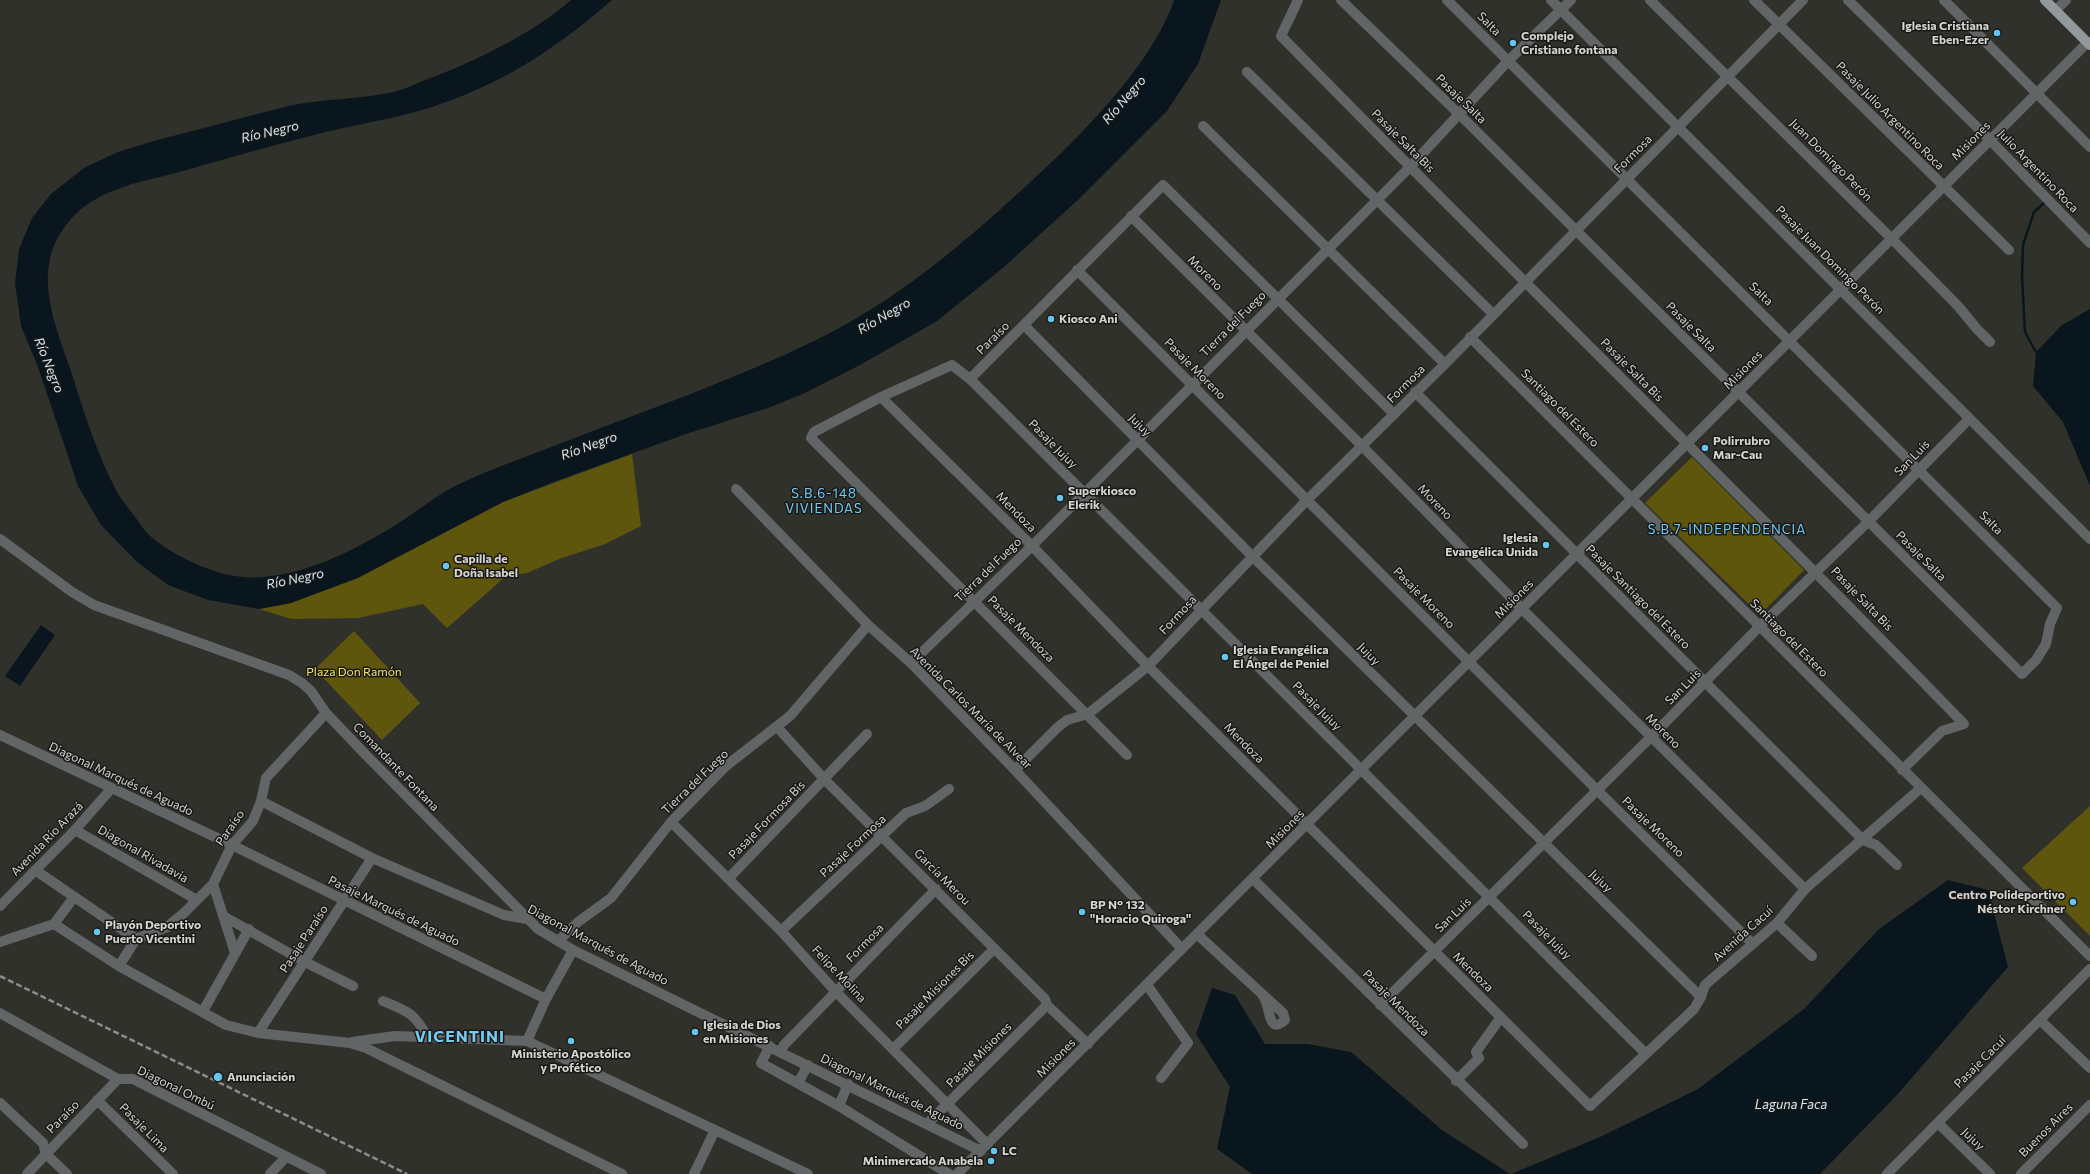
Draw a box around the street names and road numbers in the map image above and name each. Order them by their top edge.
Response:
street label: Salta [1474,9,1504,39]
street label: Pasaje Julio Argentino Roca [1833,59,1947,173]
street label: Pasaje Salta [1433,71,1489,127]
street label: Pasaje Salta Bis [1368,106,1438,176]
street label: Juan Domingo Perón [1787,116,1875,204]
street label: Misiones [1949,119,1993,163]
street label: Julio Argentino Roca [1995,126,2081,216]
street label: Formosa [1611,132,1655,176]
street label: Pasaje Juan Domingo Perón [1773,203,1887,317]
street label: Moreno [1184,252,1226,294]
street label: Salta [1746,279,1776,309]
street label: Tierra del Fuego [1197,288,1269,360]
street label: Pasaje Salta [1663,299,1719,355]
street label: Paraíso [974,319,1012,357]
street label: Pasaje Moreno [1161,335,1229,403]
street label: Pasaje Salta Bis [1597,335,1667,405]
street label: Misiones [1721,348,1765,392]
street label: Formosa [1384,362,1428,406]
street label: Santiago del Estero [1518,366,1602,450]
street label: Jujuy [1126,411,1154,439]
street label: Pasaje Jujuy [1025,416,1081,472]
street label: San Luis [1891,437,1933,479]
street label: Moreno [1415,481,1455,523]
street label: Mendoza [993,489,1039,535]
street label: Salta [1976,508,2006,538]
street label: Pasaje Salta [1893,528,1949,584]
street label: Tierra del Fuego [952,535,1024,605]
street label: Pasaje Santiago del Estero [1583,542,1693,652]
street label: Pasaje Moreno [1390,564,1458,632]
street label: Pasaje Salta Bis [1828,564,1896,634]
street label: Misiones [1492,577,1536,621]
street label: Pasaje Mendoza [985,593,1057,665]
street label: Formosa [1156,593,1200,637]
street label: Santiago del Estero [1747,596,1831,680]
street label: Jujuy [1355,640,1383,668]
street label: Avenida Carlos María de Alvear [907,644,1035,772]
street label: San Luis [1662,666,1704,708]
street label: Pasaje Jujuy [1289,678,1345,734]
street label: Moreno [1642,710,1684,752]
street label: Comandante Fontana [350,720,442,814]
street label: Mendoza [1221,720,1267,766]
street label: Diagonal Marqués de Aguado [47,739,195,819]
street label: Tierra del Fuego [659,747,731,817]
street label: Pasaje Formosa Bis [726,778,808,862]
street label: Pasaje Moreno [1619,794,1687,860]
street label: Avenida Río Arazá [8,799,86,879]
street label: Paraíso [212,807,248,849]
street label: Misiones [1263,807,1307,851]
street label: Pasaje Formosa [817,812,889,880]
street label: Diagonal Rivadavia [95,822,191,886]
street label: García Merou [911,846,973,908]
street label: Jujuy [1587,867,1615,895]
street label: Pasaje Marqués de Aguado [326,873,462,949]
street label: San Luis [1432,894,1474,936]
street label: Pasaje Paraíso [277,902,331,976]
street label: Diagonal Marqués de Aguado [525,902,671,988]
street label: Avenida Cacuí [1710,903,1776,965]
street label: Pasaje Jujuy [1519,907,1575,963]
street label: Formosa [843,921,887,965]
street label: Felipe Molina [809,942,869,1006]
street label: Pasaje Misiones Bis [893,948,977,1032]
street label: Mendoza [1450,949,1496,995]
street label: Pasaje Mendoza [1360,967,1432,1039]
street label: Pasaje Misiones [943,1019,1015,1091]
street label: Pasaje Cacuí [1951,1033,2009,1091]
street label: Misiones [1034,1036,1078,1080]
street label: Diagonal Marqués de Aguado [818,1051,966,1133]
street label: Diagonal Ombú [135,1063,217,1113]
street label: Paraíso [44,1097,82,1137]
street label: Pasaje Lima [116,1100,172,1156]
street label: Buenos Aires [2016,1100,2076,1160]
street label: Jujuy [1959,1125,1987,1153]

